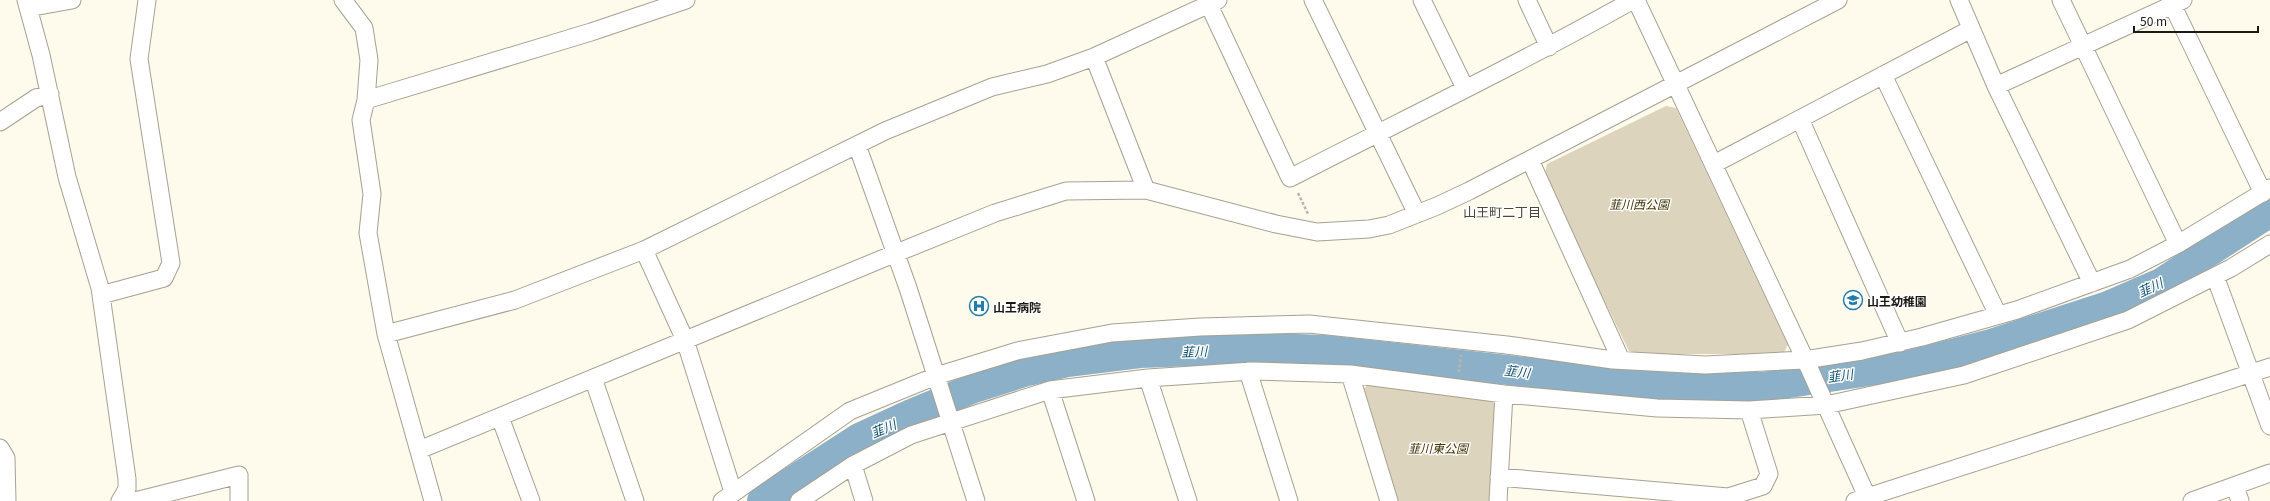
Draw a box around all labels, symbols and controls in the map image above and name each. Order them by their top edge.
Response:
scale bar [2134,8,2258,34]
text: 50 m [2140,12,2167,29]
park label: 韮川西公園 [1609,195,1671,212]
district label: 山王町二丁目 [1463,202,1541,221]
water label: 韮川 [2134,272,2168,301]
school or university icon: 山王幼稚園 [1842,289,1864,311]
place label: 山王幼稚園 [1867,292,1927,309]
hospital icon: 山王病院 [968,295,990,317]
place label: 山王病院 [993,298,1041,315]
water label: 韮川 [1181,341,1209,361]
water label: 韮川 [1503,360,1533,382]
water label: 韮川 [1826,364,1856,386]
water label: 韮川 [867,413,901,442]
park label: 韮川東公園 [1408,439,1470,456]

